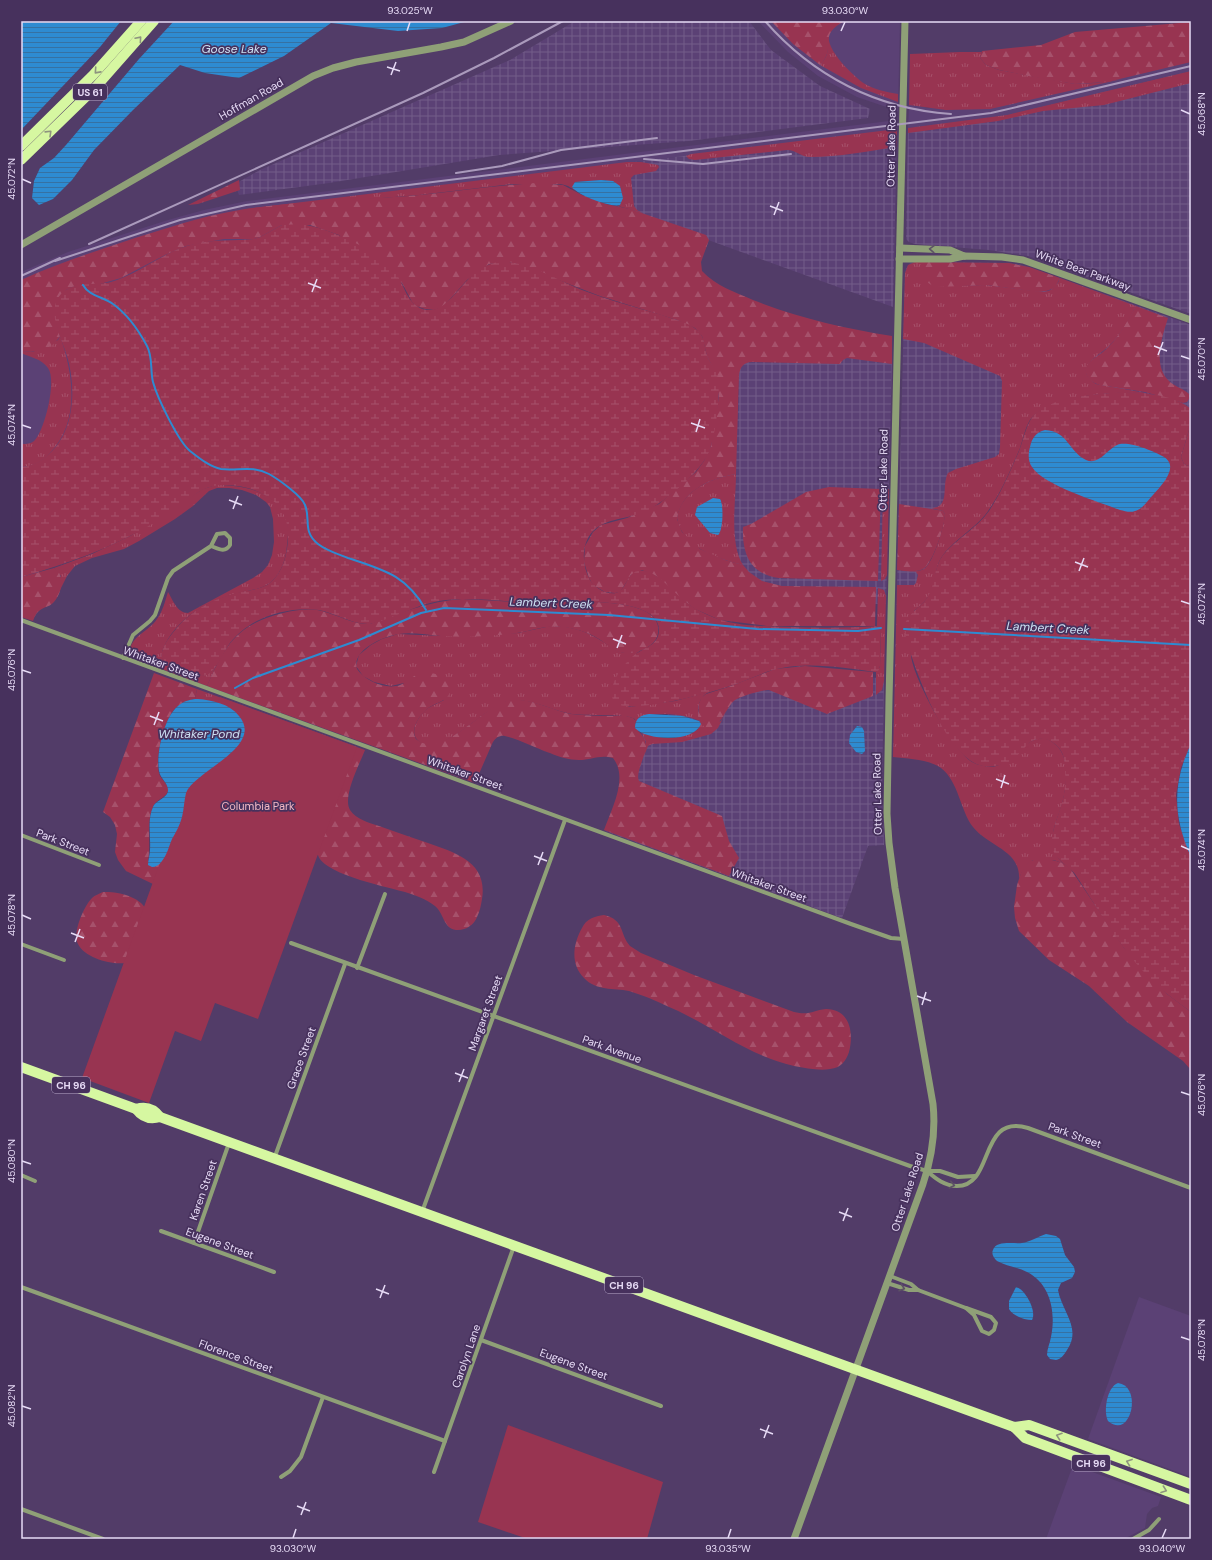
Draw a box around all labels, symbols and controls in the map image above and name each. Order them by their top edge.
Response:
text: 93.025°W [387,4,433,17]
text: 93.030°W [822,4,868,17]
one-way arrow [134,36,142,44]
water label: Goose Lake [201,41,267,57]
one-way arrow [94,66,101,74]
street label: Hoffman Road [216,75,286,123]
road number: US 61 [73,84,107,100]
text: 45.068°N [1195,92,1208,136]
street label: Otter Lake Road [883,105,899,187]
one-way arrow [44,130,52,137]
text: 45.072°N [5,158,18,200]
one-way arrow [929,245,935,253]
street label: White Bear Parkway [1033,246,1133,294]
text: 45.070°N [1195,338,1208,380]
text: 45.074°N [5,404,18,446]
street label: Otter Lake Road [875,429,891,511]
text: 45.072°N [1195,583,1208,625]
water label: Lambert Creek [509,594,594,612]
water label: Lambert Creek [1006,618,1091,638]
street label: Whitaker Street [121,643,201,683]
text: 45.076°N [5,649,18,691]
water label: Whitaker Pond [158,726,240,742]
street label: Whitaker Street [425,753,505,793]
street label: Otter Lake Road [869,753,885,835]
park label: Columbia Park [221,799,295,813]
street label: Park Street [34,825,92,859]
text: 45.074°N [1195,829,1208,871]
street label: Whitaker Street [729,865,809,905]
text: 45.078°N [5,894,18,936]
street label: Margaret Street [465,973,505,1053]
street label: Grace Street [283,1025,319,1091]
street label: Park Avenue [580,1032,644,1066]
text: 45.076°N [1195,1074,1208,1116]
road number: CH 96 [52,1077,90,1093]
street label: Park Street [1046,1119,1104,1151]
text: 45.080°N [5,1139,18,1183]
street label: Otter Lake Road [888,1151,926,1233]
street label: Karen Street [186,1158,220,1222]
one-way arrow [948,1180,955,1188]
street label: Eugene Street [184,1224,256,1262]
road number: CH 96 [605,1277,643,1293]
one-way arrow [899,1283,906,1292]
text: 45.078°N [1195,1319,1208,1361]
street label: Carolyn Lane [449,1322,483,1390]
street label: Florence Street [197,1336,275,1376]
street label: Eugene Street [538,1345,610,1383]
text: 45.082°N [5,1385,18,1427]
one-way arrow [1056,1432,1063,1441]
road number: CH 96 [1072,1455,1110,1471]
one-way arrow [1126,1458,1133,1466]
one-way arrow [1161,1486,1168,1494]
text: 93.030°W [270,1542,316,1555]
text: 93.035°W [705,1542,751,1555]
text: 93.040°W [1139,1542,1186,1555]

